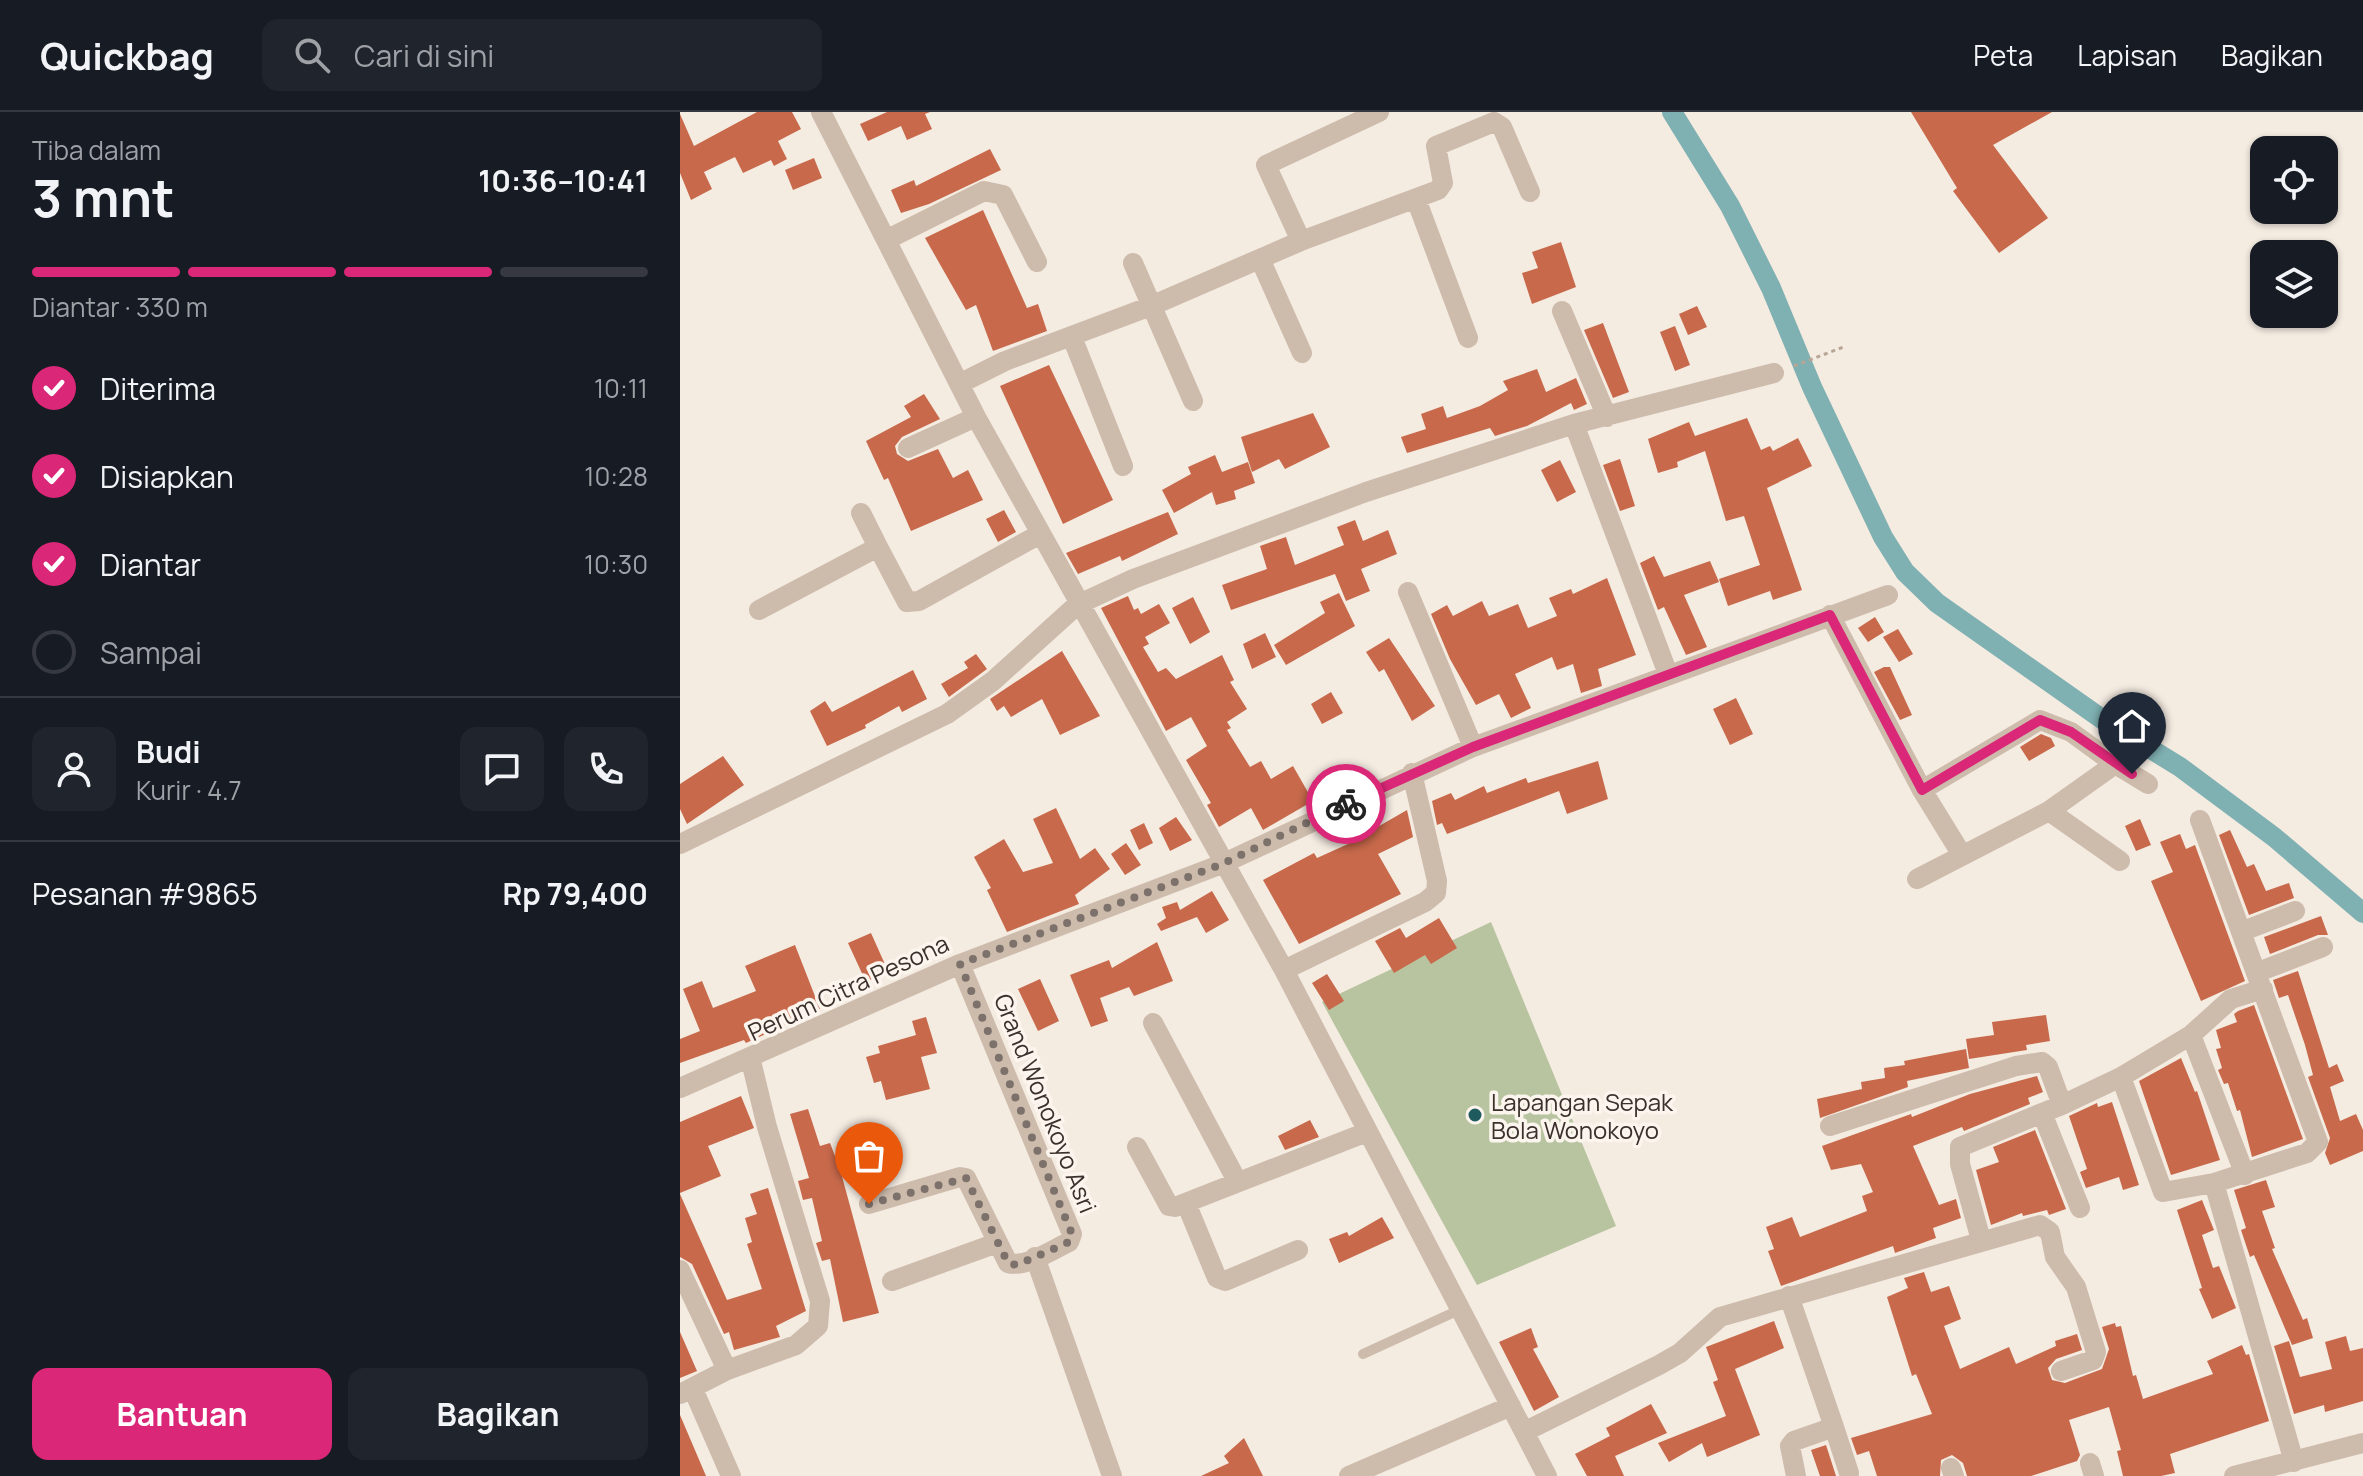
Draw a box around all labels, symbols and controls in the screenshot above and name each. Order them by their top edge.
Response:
search box [262,19,822,91]
text: Quickbag [40,29,214,81]
icon: search [290,33,334,77]
text: Cari di sini [354,35,494,76]
text: Peta [1973,36,2033,74]
text: Lapisan [2077,36,2177,74]
text: Bagikan [2221,36,2323,74]
text: Tiba dalam [32,132,161,168]
map controls [2250,136,2338,328]
button: locate [2250,136,2338,224]
text: 10:36–10:41 [478,160,648,201]
text: 3 mnt [32,162,174,233]
button: layers [2250,240,2338,328]
text: Diantar · 330 m [32,289,208,325]
icon: check [32,366,76,410]
text: Diterima [100,368,216,409]
text: 10:11 [594,370,648,406]
icon: check [32,454,76,498]
text: Disiapkan [100,456,234,497]
text: 10:28 [584,458,648,494]
icon: check [32,542,76,586]
text: Diantar [100,544,201,585]
text: 10:30 [584,546,648,582]
text: Sampai [100,632,202,673]
pin [2098,692,2166,774]
icon: home [2110,704,2154,748]
button: person [32,727,116,811]
button: chat [460,727,544,811]
button: phone [564,727,648,811]
text: Budi [136,731,201,772]
courier [1306,764,1386,844]
text: Kurir · 4.7 [136,772,242,808]
icon: bike [1324,782,1368,826]
text: Pesanan #9865 [32,873,258,914]
text: Rp 79,400 [502,873,648,914]
street label: Perum Citra Pesona [742,926,954,1048]
street label: Grand Wonokoyo Asri [987,988,1105,1218]
place label: Lapangan Sepak Bola Wonokoyo [1491,1085,1674,1146]
marker: Lapangan Sepak Bola Wonokoyo [1466,1106,1484,1124]
pin [835,1122,903,1204]
icon: bag [847,1134,891,1178]
button: Bantuan [32,1368,332,1460]
button: Bagikan [348,1368,648,1460]

